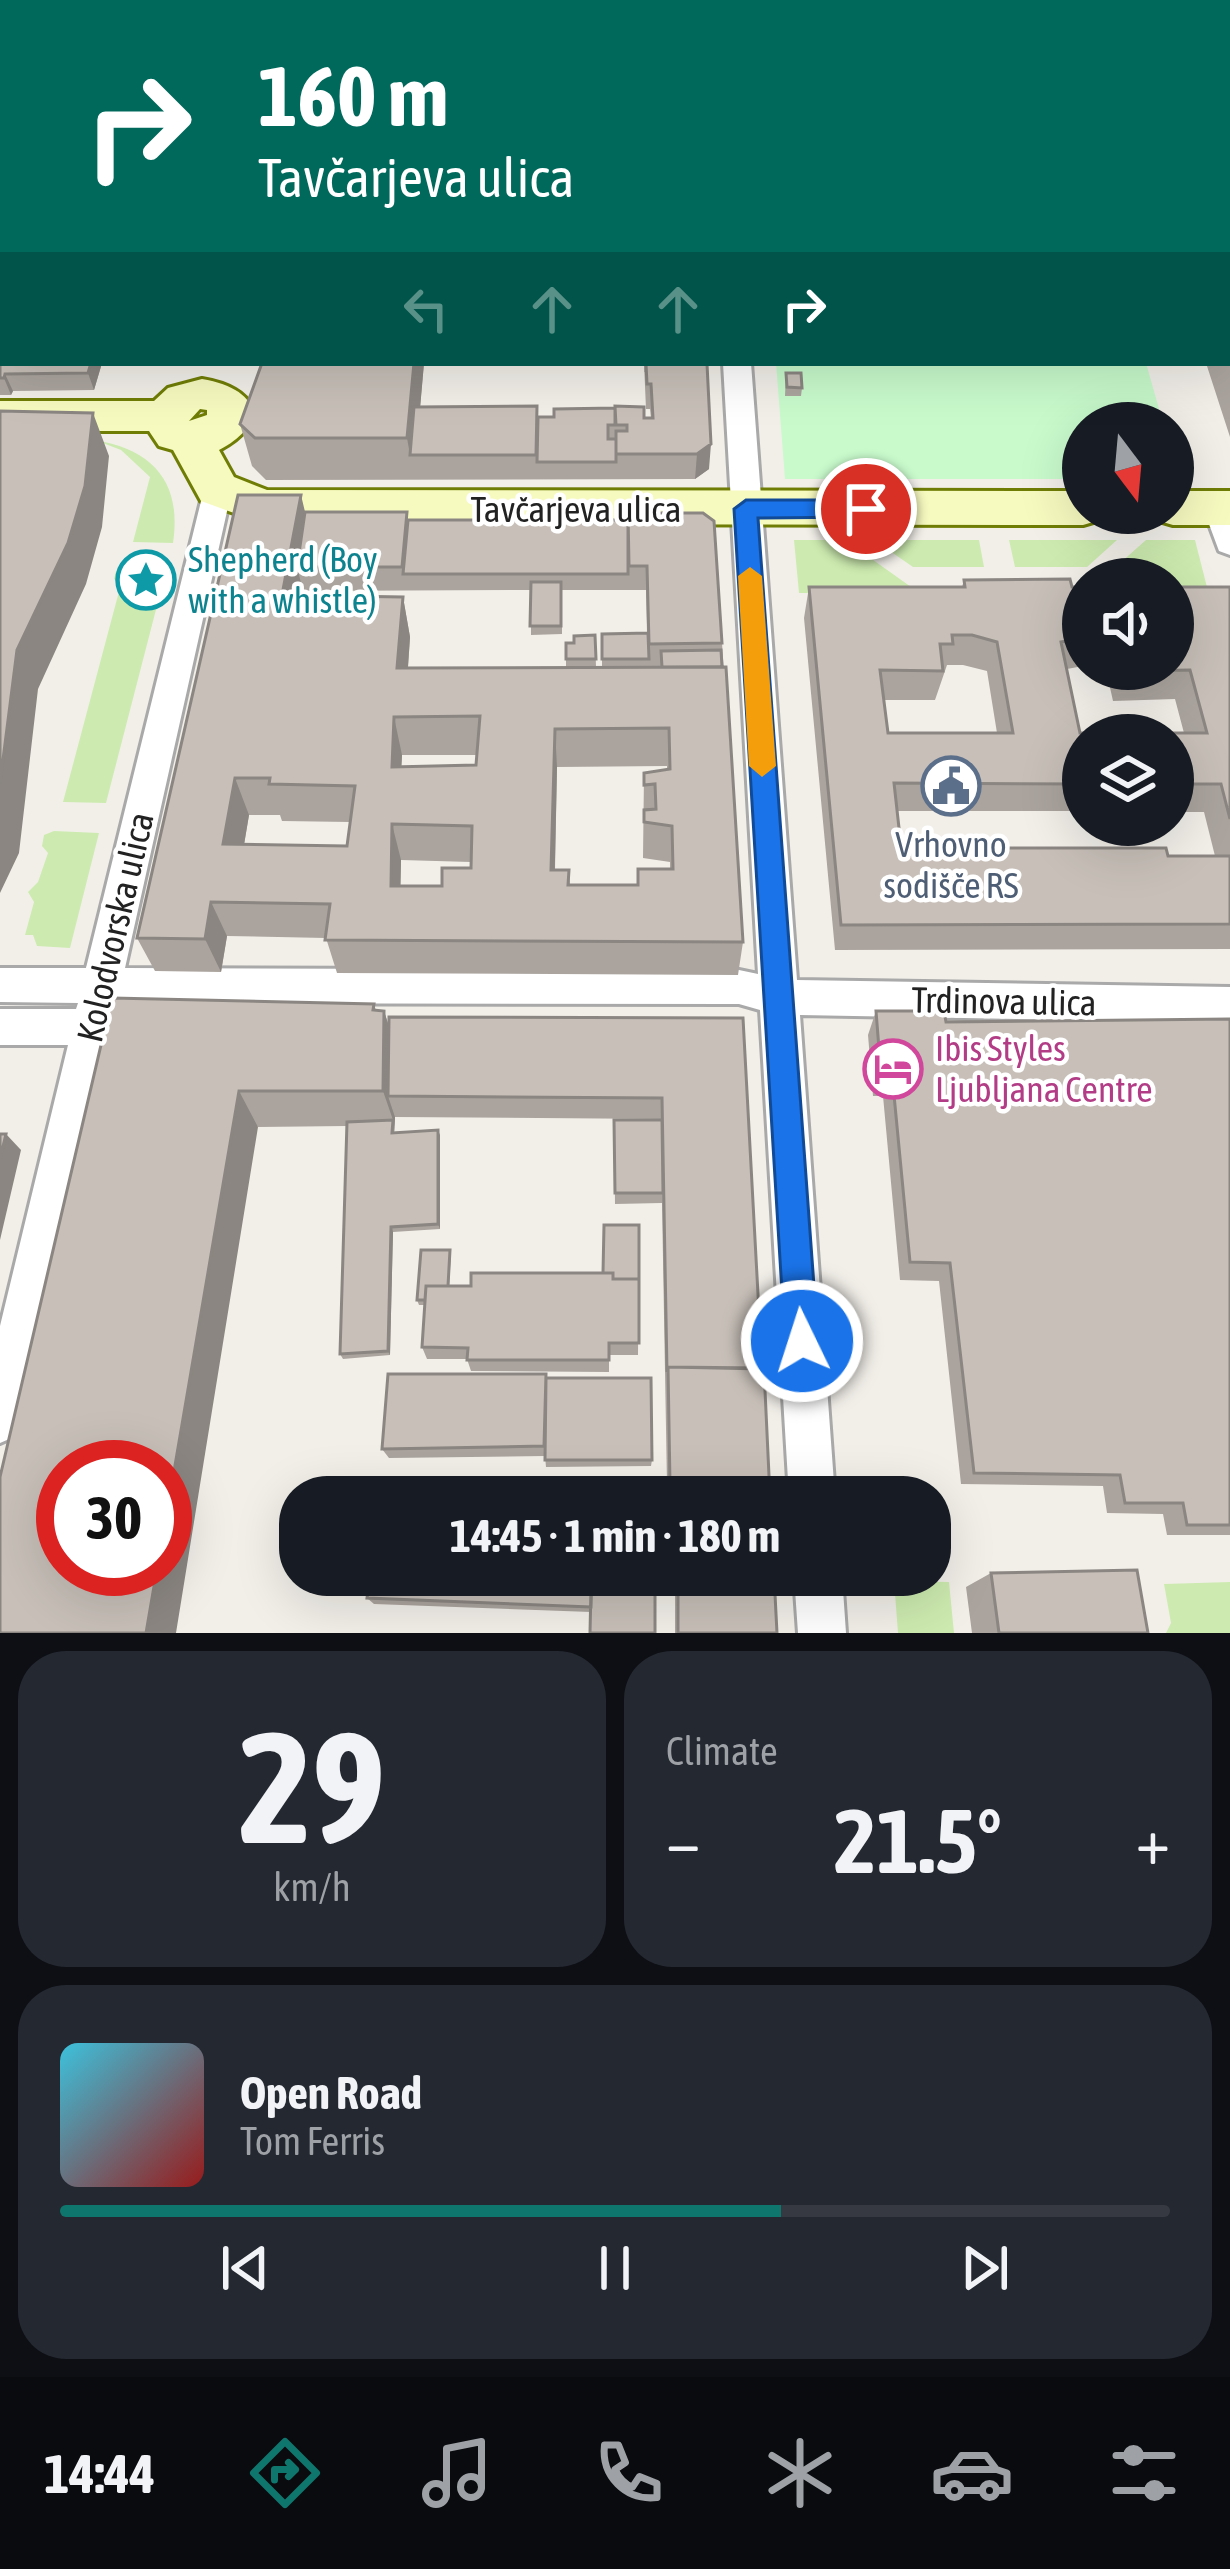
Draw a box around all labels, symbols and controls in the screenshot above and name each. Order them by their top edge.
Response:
icon: right [60,48,216,204]
text: 160 m [258,48,448,144]
text: Tavčarjeva ulica [258,147,574,208]
icon: left [393,276,459,342]
icon: ahead [519,276,585,342]
icon: ahead [645,276,711,342]
icon: right [771,276,837,342]
north arrow [1062,402,1194,534]
map controls [1062,402,1194,846]
pin [815,458,917,560]
icon: arrive [833,476,899,542]
street label: Tavčarjeva ulica [471,488,681,530]
place label: Shepherd (Boy with a whistle) [188,538,378,621]
place icon: Shepherd (Boy with a whistle) [115,549,177,611]
button: sound [1062,558,1194,690]
button: layers [1062,714,1194,846]
public building icon: Vrhovno sodišče RS [920,755,982,817]
street label: Kolodvorska ulica [68,808,162,1046]
place label: Vrhovno sodišče RS [883,823,1019,906]
street label: Trdinova ulica [911,978,1097,1024]
place label: Ibis Styles Ljubljana Centre [935,1027,1153,1110]
hotel icon: Ibis Styles Ljubljana Centre [862,1038,924,1100]
position arrow [739,1278,865,1404]
speed limit sign: 30 [36,1440,192,1596]
text: 14:45 · 1 min · 180 m [450,1510,780,1562]
text: 29 [239,1697,385,1876]
text: Climate [666,1729,778,1773]
text: 21.5° [834,1789,1002,1892]
text: − [666,1802,700,1878]
text: + [1136,1802,1170,1878]
text: km/h [273,1865,351,1909]
text: Open Road [240,2067,422,2119]
text: Tom Ferris [240,2119,385,2163]
icon: previous [212,2235,278,2301]
icon: pause [582,2235,648,2301]
icon: next [952,2235,1018,2301]
icon: directions [243,2431,327,2515]
icon: music [415,2431,499,2515]
icon: phone [587,2431,671,2515]
icon: climate [758,2431,842,2515]
icon: car [930,2431,1014,2515]
icon: filters [1102,2431,1186,2515]
text: 14:44 [44,2443,155,2504]

